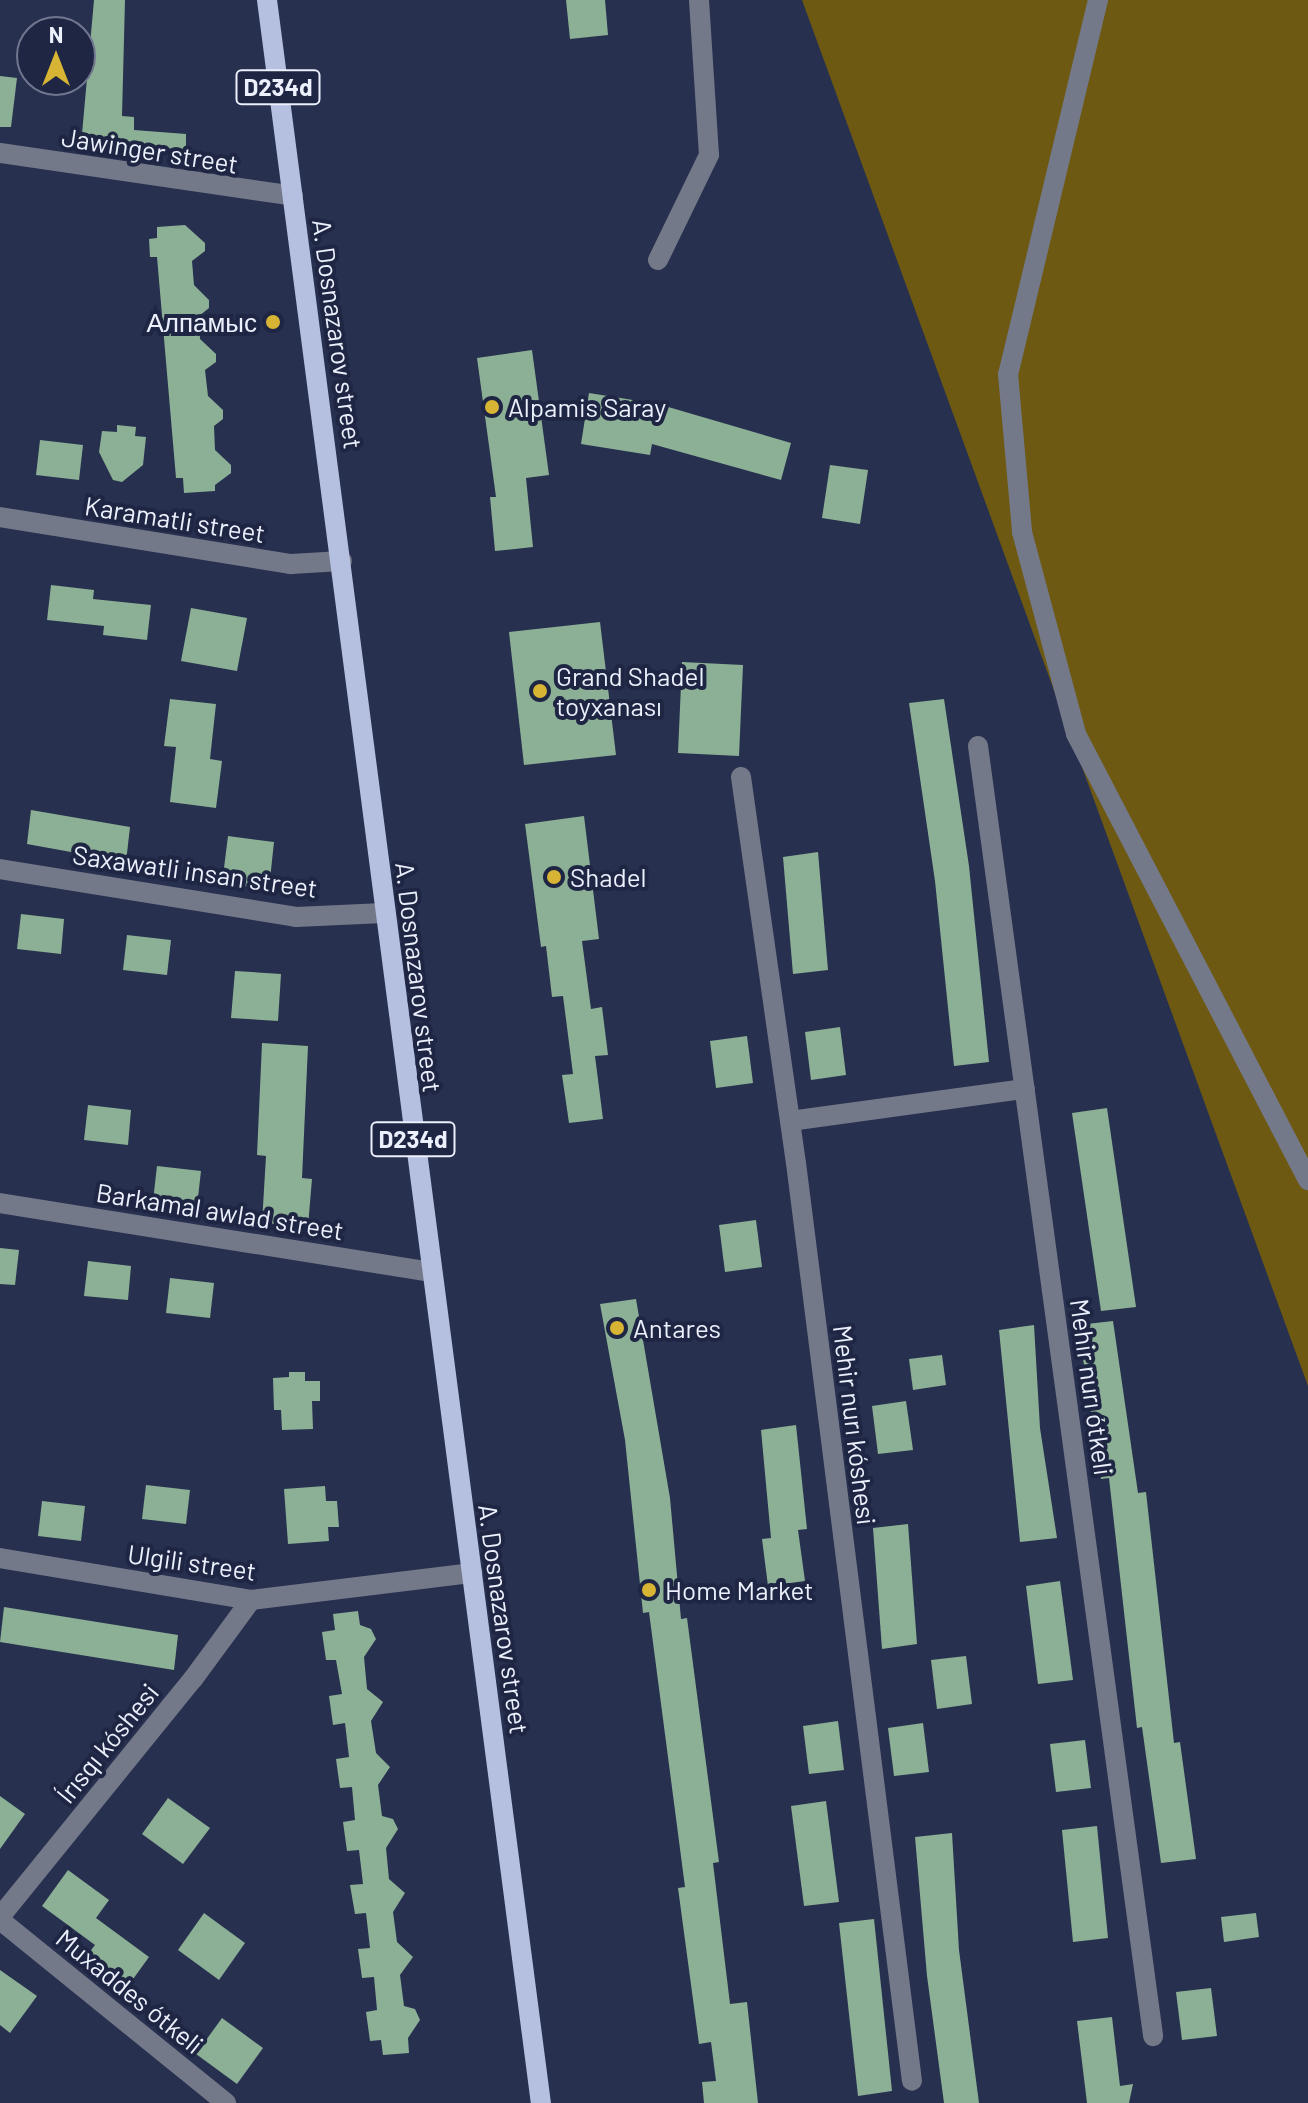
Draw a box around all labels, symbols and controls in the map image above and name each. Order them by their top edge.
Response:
north arrow [16,16,96,96]
text: N [49,21,63,47]
road number: D234d [234,67,322,107]
street label: Jawinger street [60,121,240,179]
street label: A. Dosnazarov street [306,217,370,451]
place label: Алпамыс [146,306,257,338]
marker: Алпамыс [264,313,282,331]
place label: Alpamis Saray [508,391,666,423]
marker: Alpamis Saray [483,398,501,416]
street label: Karamatli street [83,489,267,549]
place label: Grand Shadel toyxanası [556,660,704,722]
marker: Grand Shadel toyxanası [531,682,549,700]
street label: Saxawatli insan street [71,838,319,904]
street label: A. Dosnazarov street [389,860,449,1094]
place label: Shadel [570,861,647,893]
marker: Shadel [545,868,563,886]
road number: D234d [369,1119,457,1159]
street label: Barkamal awlad street [94,1176,346,1246]
street label: Mehir nurı ótkeli [1064,1297,1120,1477]
place label: Antares [633,1312,721,1344]
marker: Antares [608,1319,626,1337]
street label: Mehir nurı kóshesi [827,1323,883,1527]
street label: A. Dosnazarov street [472,1502,536,1736]
street label: Ulgili street [126,1538,258,1586]
place label: Home Market [665,1574,814,1606]
marker: Home Market [640,1581,658,1599]
street label: Írısqı kóshesi [49,1677,165,1809]
street label: Muxaddes ótkeli [50,1922,210,2060]

